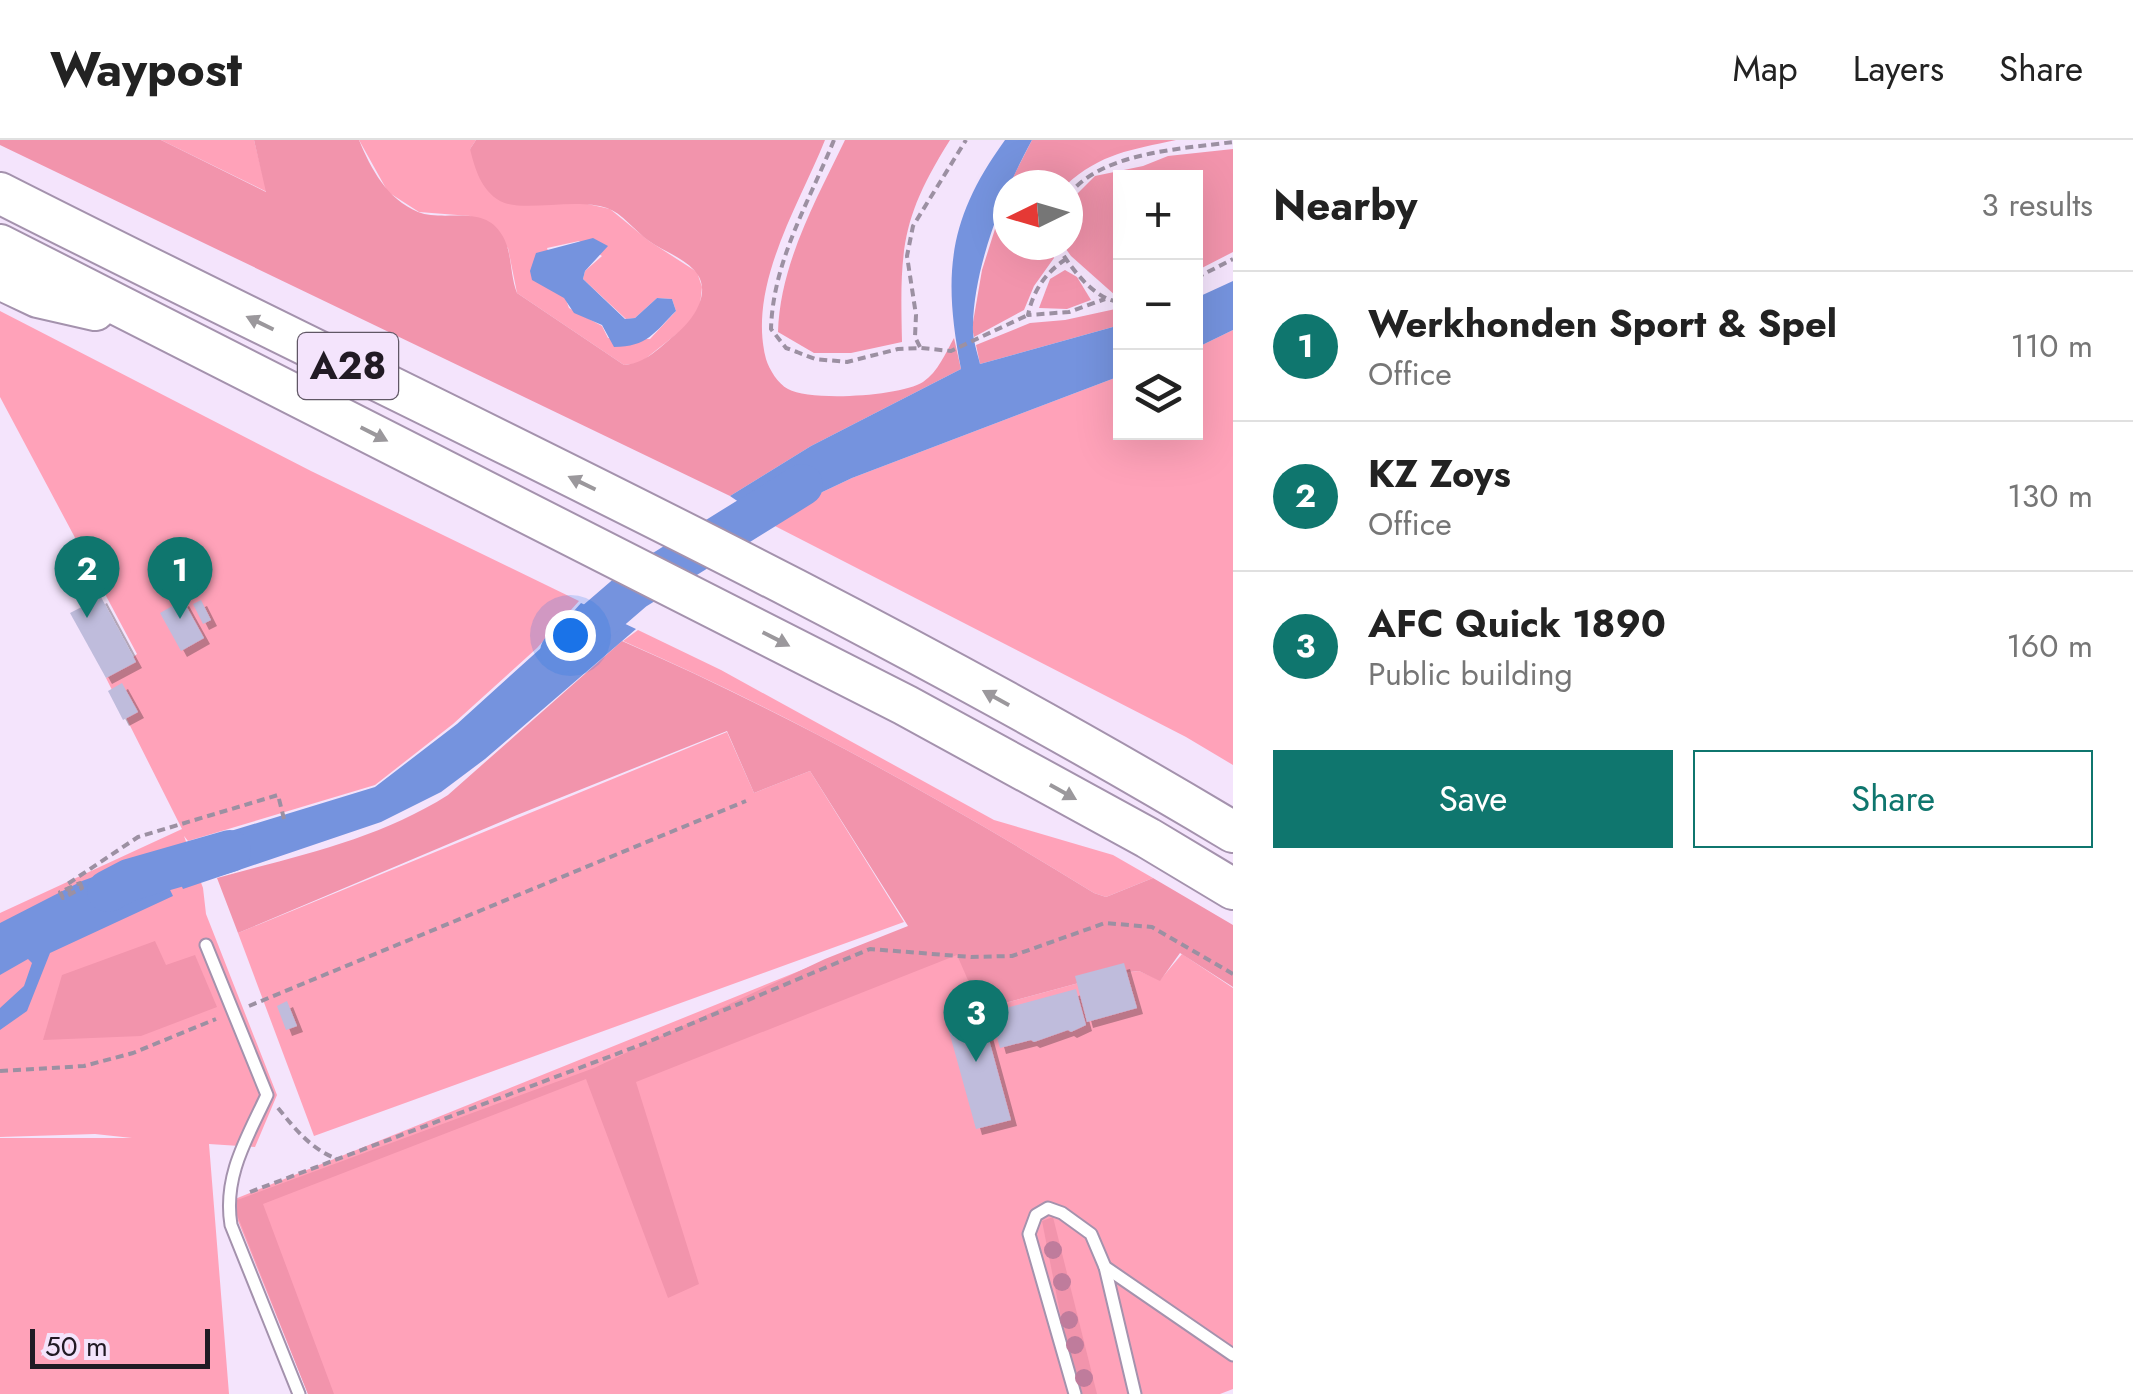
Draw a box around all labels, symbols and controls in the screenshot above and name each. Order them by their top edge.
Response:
text: Waypost [50,35,242,104]
text: Map [1733,44,1798,94]
text: Layers [1853,44,1944,94]
text: Share [1999,44,2083,94]
north arrow [993,170,1083,260]
map controls [1113,170,1203,440]
button: + [1113,170,1203,260]
text: Nearby [1273,175,1417,236]
text: 3 results [1981,182,2093,228]
button: − [1113,260,1203,350]
text: Werkhonden Sport & Spel [1368,296,1837,351]
one-way arrow [245,314,274,331]
text: 1 [1297,323,1314,369]
text: 110 m [2010,323,2093,369]
road number: A28 [298,333,398,399]
button: layers [1113,350,1203,440]
text: Office [1368,351,1452,397]
one-way arrow [359,426,388,443]
text: KZ Zoys [1368,446,1511,501]
text: 2 [1295,473,1316,519]
text: 130 m [2007,473,2093,519]
one-way arrow [568,474,597,491]
text: Office [1368,501,1452,547]
pin: 2 [54,536,120,618]
pin: 1 [148,536,212,619]
text: AFC Quick 1890 [1368,596,1666,651]
your location [545,610,596,661]
text: 3 [1296,623,1315,669]
text: 160 m [2006,623,2093,669]
one-way arrow [762,630,791,647]
text: Public building [1368,651,1573,697]
one-way arrow [981,690,1010,707]
button: Save [1273,750,1673,848]
button: Share [1693,750,2093,848]
one-way arrow [1049,782,1077,800]
pin: 3 [944,980,1008,1062]
scale bar [30,1324,210,1368]
text: 50 m [45,1326,108,1367]

